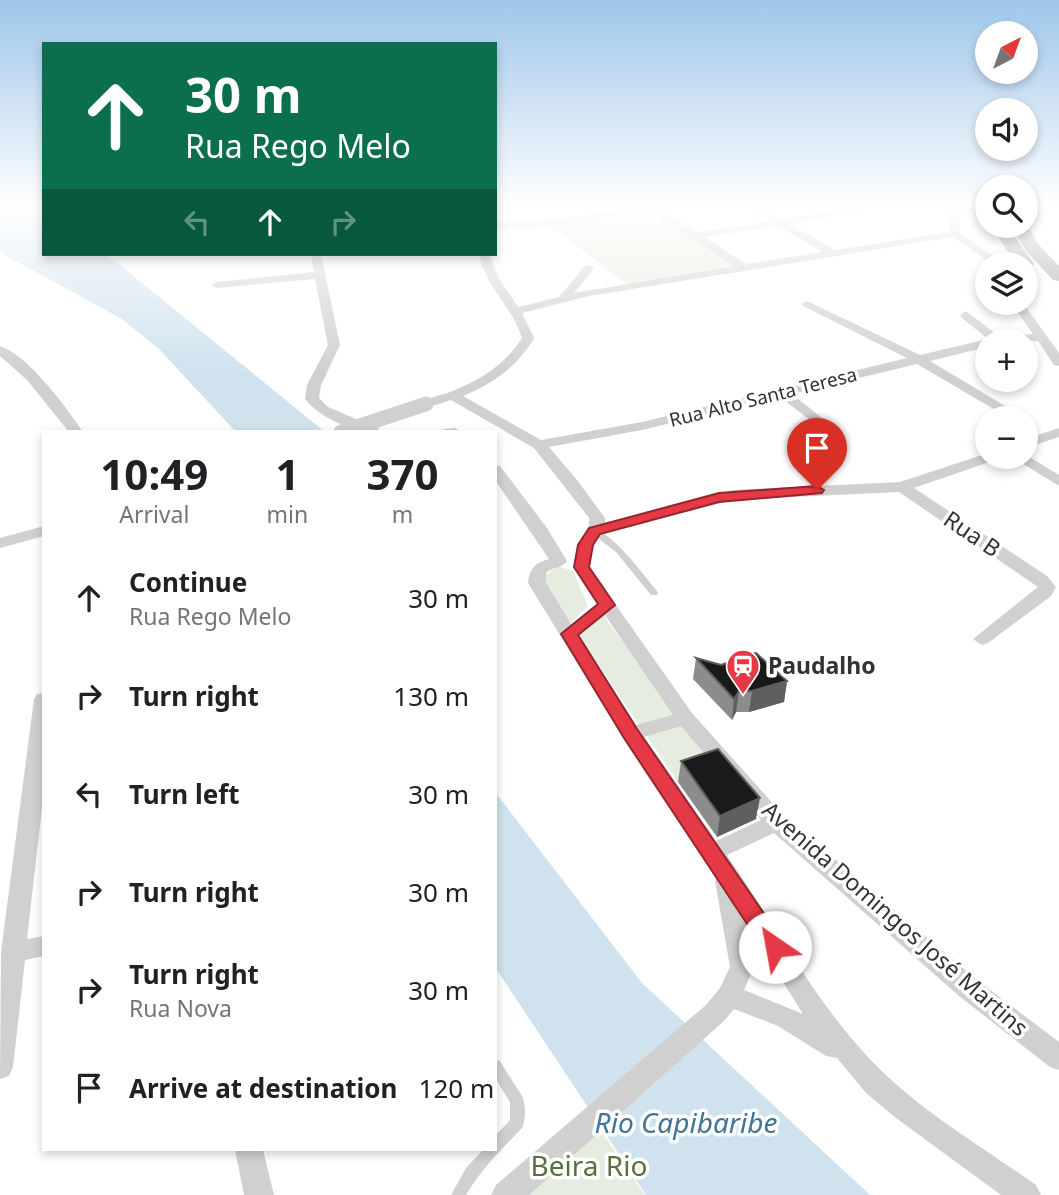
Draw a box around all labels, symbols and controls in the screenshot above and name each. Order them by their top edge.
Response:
north arrow [975,21,1038,84]
map controls [975,21,1038,469]
text: 30 m [185,61,302,127]
icon: ahead [70,70,161,161]
button: sound [975,98,1038,161]
text: Rua Rego Melo [185,124,411,167]
button: search [975,175,1038,238]
icon: left [178,203,216,241]
icon: ahead [251,203,289,241]
icon: right [324,203,362,241]
button: layers [975,252,1038,315]
button: + [975,329,1038,392]
street label: Rua Alto Santa Teresa [666,361,860,433]
button: − [975,406,1038,469]
pin [787,418,847,490]
icon: arrive [798,429,836,467]
text: 10:49 [100,445,208,502]
text: 1 [275,445,299,502]
text: 370 [367,445,439,502]
text: Arrival [119,498,189,530]
text: min [267,498,308,530]
text: m [392,498,413,530]
street label: Rua B [938,502,1007,564]
text: Continue [129,564,247,600]
icon: ahead [70,579,108,617]
text: 30 m [408,580,469,616]
text: Rua Rego Melo [129,600,291,632]
station icon: Paudalho [724,647,762,696]
place label: Paudalho [768,649,876,681]
icon: right [70,677,108,715]
text: Turn right [129,678,259,714]
text: 130 m [393,678,469,714]
icon: left [70,775,108,813]
text: Turn left [129,776,240,812]
text: 30 m [408,776,469,812]
street label: Avenida Domingos José Martins [756,794,1036,1043]
icon: right [70,873,108,911]
text: Turn right [129,874,259,910]
text: 30 m [408,874,469,910]
position arrow [738,910,812,984]
text: Turn right [129,956,259,992]
icon: right [70,971,108,1009]
text: 30 m [408,972,469,1008]
text: Rua Nova [129,992,232,1024]
icon: arrive [70,1069,108,1107]
text: Arrive at destination [129,1070,398,1106]
text: 120 m [419,1070,494,1106]
water label: Rio Capibaribe [595,1103,777,1141]
park label: Beira Rio [531,1146,647,1184]

